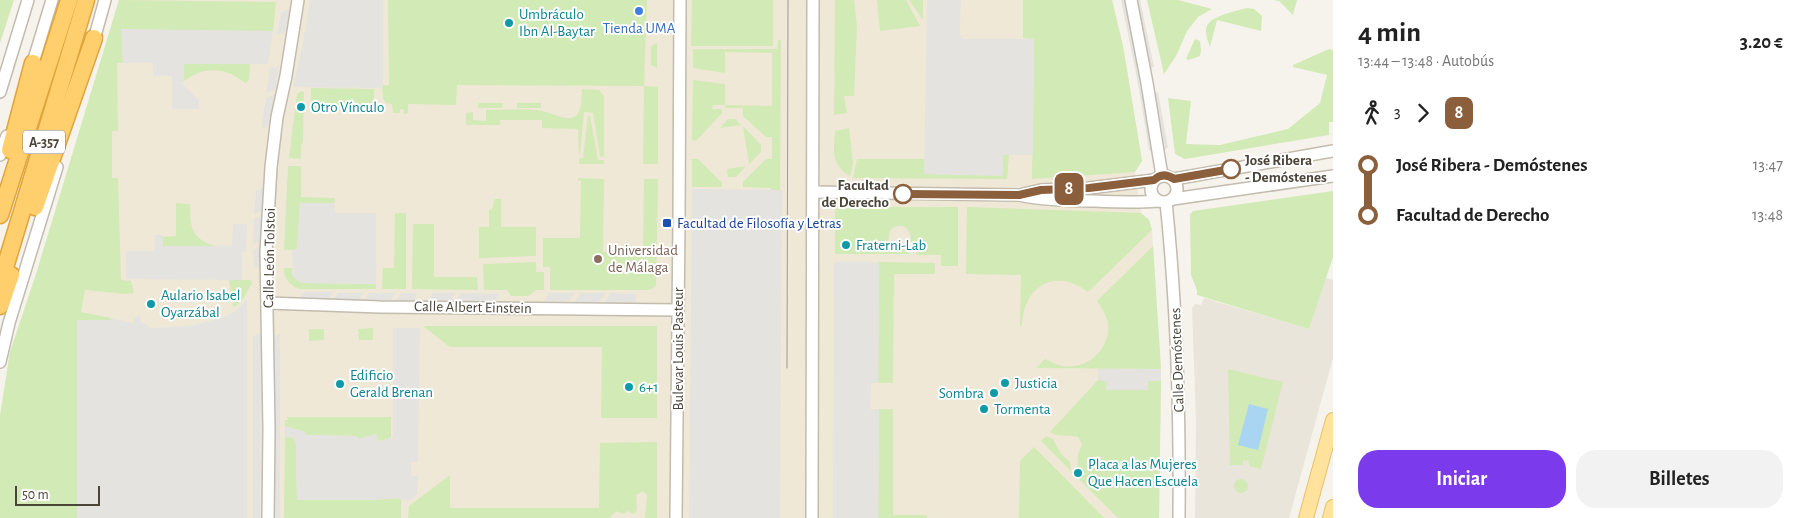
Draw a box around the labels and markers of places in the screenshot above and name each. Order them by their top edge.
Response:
marker: Tienda UMA [633,5,645,17]
place label: Umbráculo Ibn Al-Baytar [519,7,595,39]
marker: Umbráculo Ibn Al-Baytar [503,17,515,29]
place label: Tienda UMA [603,21,676,36]
place label: Otro Vínculo [311,100,384,115]
marker: Otro Vínculo [295,101,307,113]
place label: José Ribera - Demóstenes [1245,153,1327,185]
marker: José Ribera - Demóstenes [1221,159,1241,179]
place label: Facultad de Derecho [821,178,889,210]
marker: Facultad de Derecho [893,184,913,204]
place label: Facultad de Filosofía y Letras [677,216,841,231]
marker: Facultad de Filosofía y Letras [661,217,673,229]
place label: Fraterni-Lab [856,238,927,253]
marker: Fraterni-Lab [840,239,852,251]
place label: Universidad de Málaga [608,243,678,275]
marker: Universidad de Málaga [592,253,604,265]
place label: Aulario Isabel Oyarzábal [161,288,240,320]
marker: Aulario Isabel Oyarzábal [145,298,157,310]
place label: Edificio Gerald Brenan [350,368,433,400]
place label: Justicia [1015,376,1058,391]
marker: Justicia [999,377,1011,389]
marker: Edificio Gerald Brenan [334,378,346,390]
place label: 6+1 [639,380,658,395]
marker: 6+1 [623,381,635,393]
place label: Sombra [939,386,984,401]
marker: Sombra [988,387,1000,399]
place label: Tormenta [994,402,1051,417]
marker: Tormenta [978,403,990,415]
place label: Placa a las Mujeres Que Hacen Escuela [1088,457,1198,489]
marker: Placa a las Mujeres Que Hacen Escuela [1072,467,1084,479]

